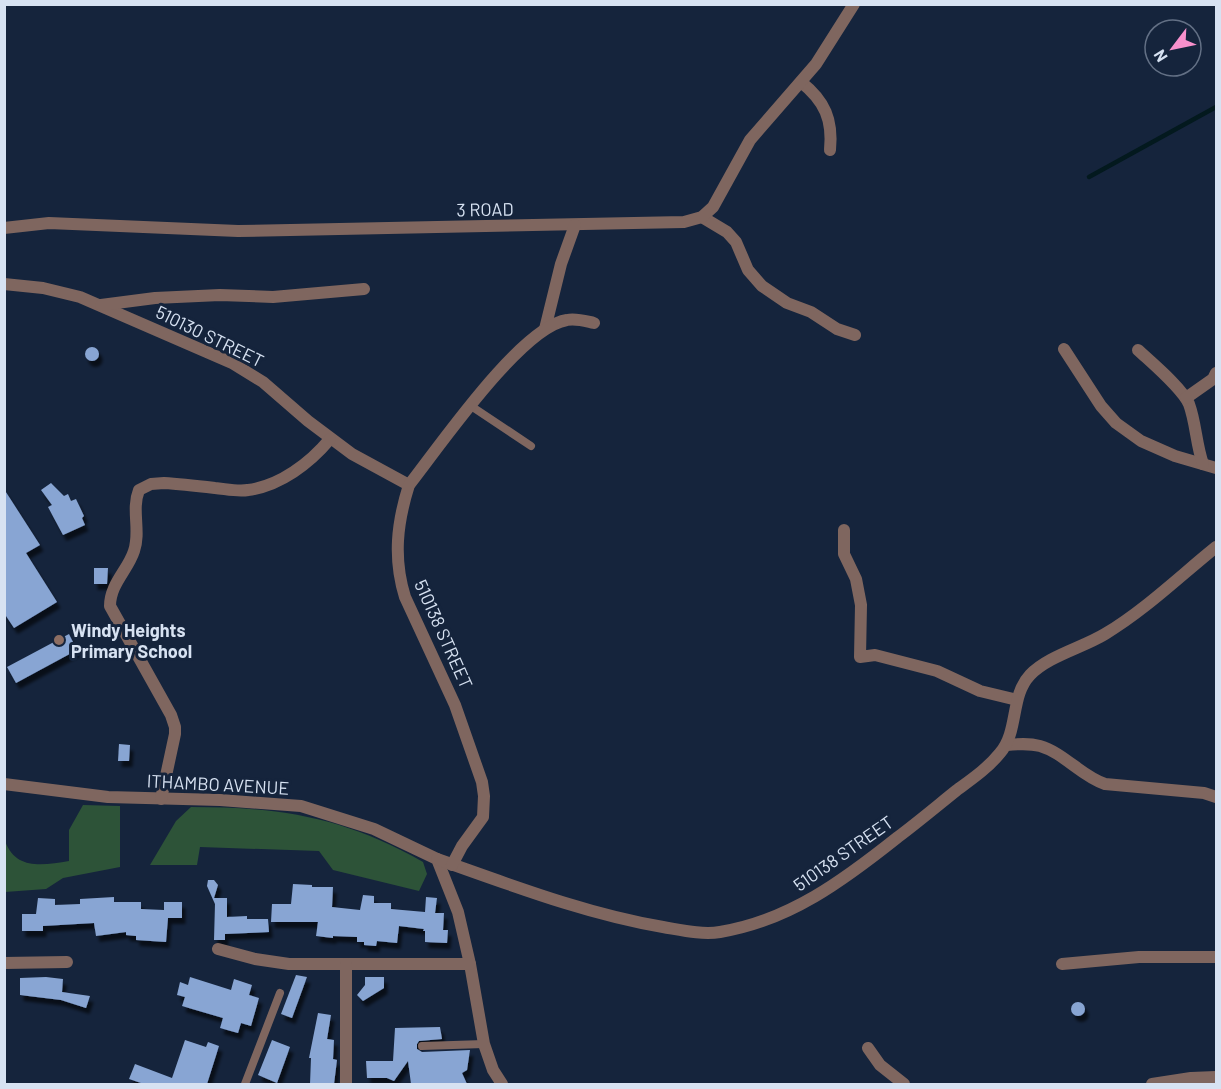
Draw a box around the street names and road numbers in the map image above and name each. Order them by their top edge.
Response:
street label: 3 ROAD [456,198,514,220]
street label: 510130 STREET [152,300,268,372]
street label: 510138 STREET [410,576,478,692]
street label: ITHAMBO AVENUE [146,769,290,799]
street label: 510138 STREET [789,811,897,895]

